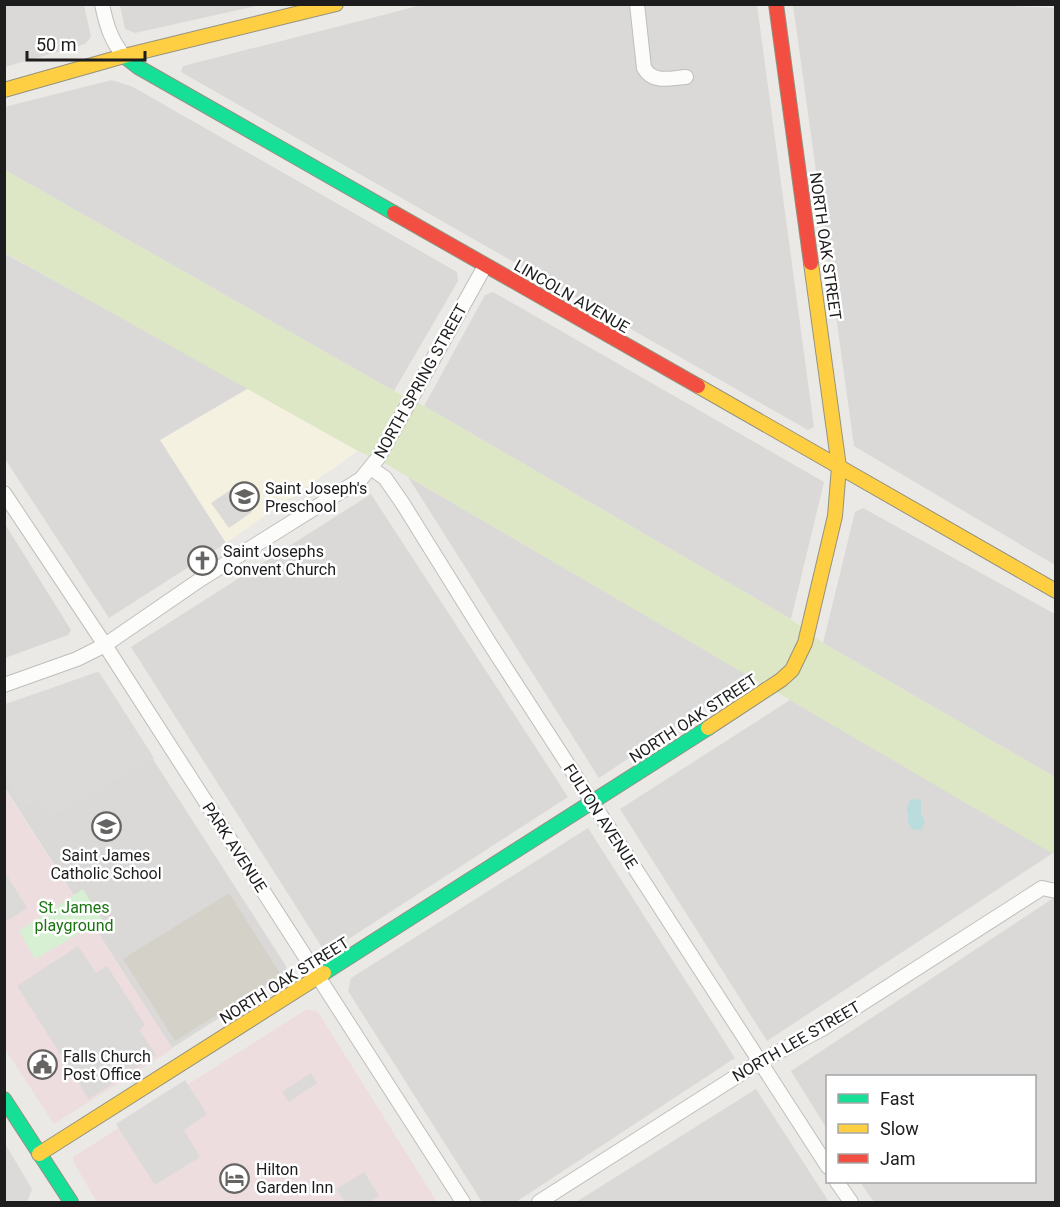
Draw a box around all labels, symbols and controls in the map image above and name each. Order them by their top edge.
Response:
scale bar [27,24,146,62]
text: 50 m [36,34,76,55]
street label: NORTH OAK STREET [806,171,845,321]
street label: LINCOLN AVENUE [511,256,633,337]
street label: NORTH SPRING STREET [370,300,471,462]
place label: Saint Joseph's Preschool [265,479,367,516]
school or university icon: Saint Joseph's Preschool [228,481,260,513]
place label: Saint Josephs Convent Church [223,542,336,579]
church icon: Saint Josephs Convent Church [186,544,218,576]
street label: NORTH OAK STREET [626,670,761,767]
street label: FULTON AVENUE [560,760,642,872]
street label: PARK AVENUE [198,799,271,896]
school or university icon: Saint James Catholic School [90,811,122,843]
place label: Saint James Catholic School [50,846,162,883]
park label: St. James playground [35,898,113,935]
street label: NORTH OAK STREET [216,933,353,1028]
street label: NORTH LEE STREET [729,997,864,1086]
place label: Falls Church Post Office [63,1047,151,1084]
public building icon: Falls Church Post Office [26,1049,58,1081]
legend [826,1075,1036,1183]
text: Fast [880,1088,915,1109]
text: Slow [880,1118,919,1139]
text: Jam [880,1148,916,1169]
place label: Hilton Garden Inn [256,1160,333,1197]
hotel icon: Hilton Garden Inn [219,1162,251,1194]

